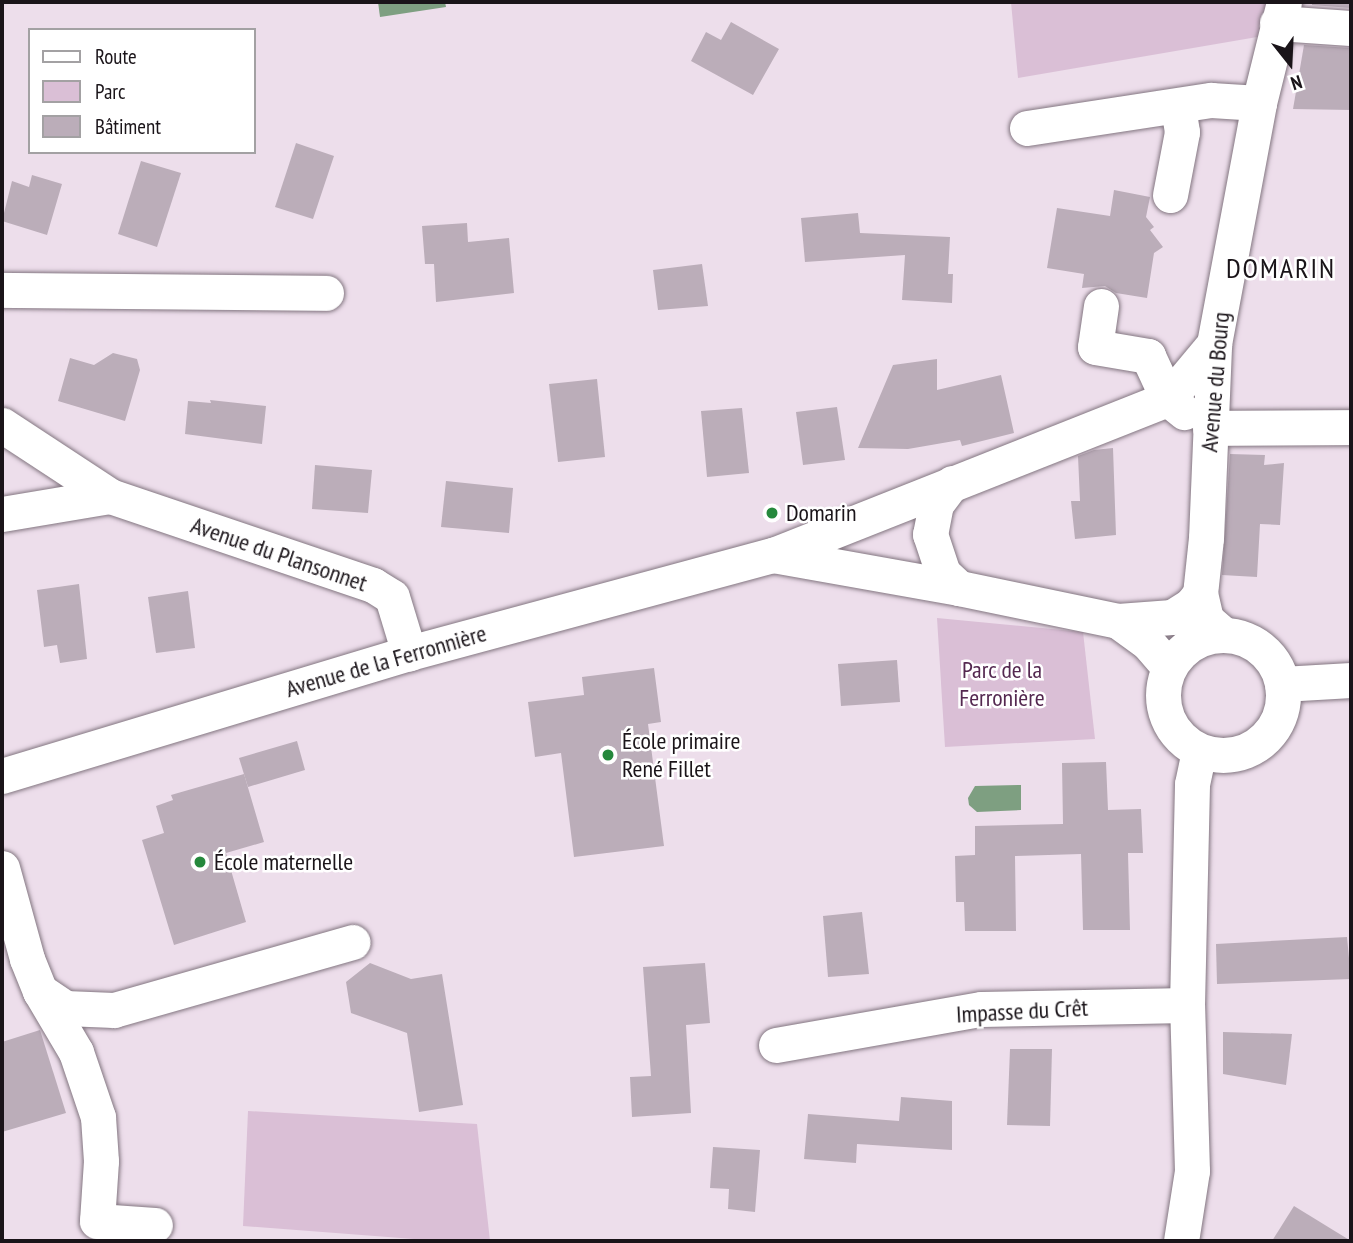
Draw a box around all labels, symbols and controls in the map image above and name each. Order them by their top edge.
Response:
legend [28,28,256,154]
north arrow [1255,28,1325,98]
text: Route [95,43,137,70]
text: N [1288,70,1305,96]
text: Parc [95,78,126,105]
text: Bâtiment [95,113,161,140]
district label: DOMARIN [1227,251,1335,285]
street label: Avenue du Bourg [1195,311,1235,453]
place label: Domarin [786,499,857,527]
marker: Domarin [764,505,780,521]
street label: Avenue du Plansonnet [187,510,371,598]
street label: Avenue de la Ferronnière [282,619,490,703]
park label: Parc de la Ferronière [959,656,1045,712]
place label: École primaire René Fillet [622,727,741,783]
marker: École primaire René Fillet [600,747,616,763]
place label: École maternelle [214,848,353,876]
marker: École maternelle [192,854,208,870]
street label: Impasse du Crêt [955,993,1089,1029]

